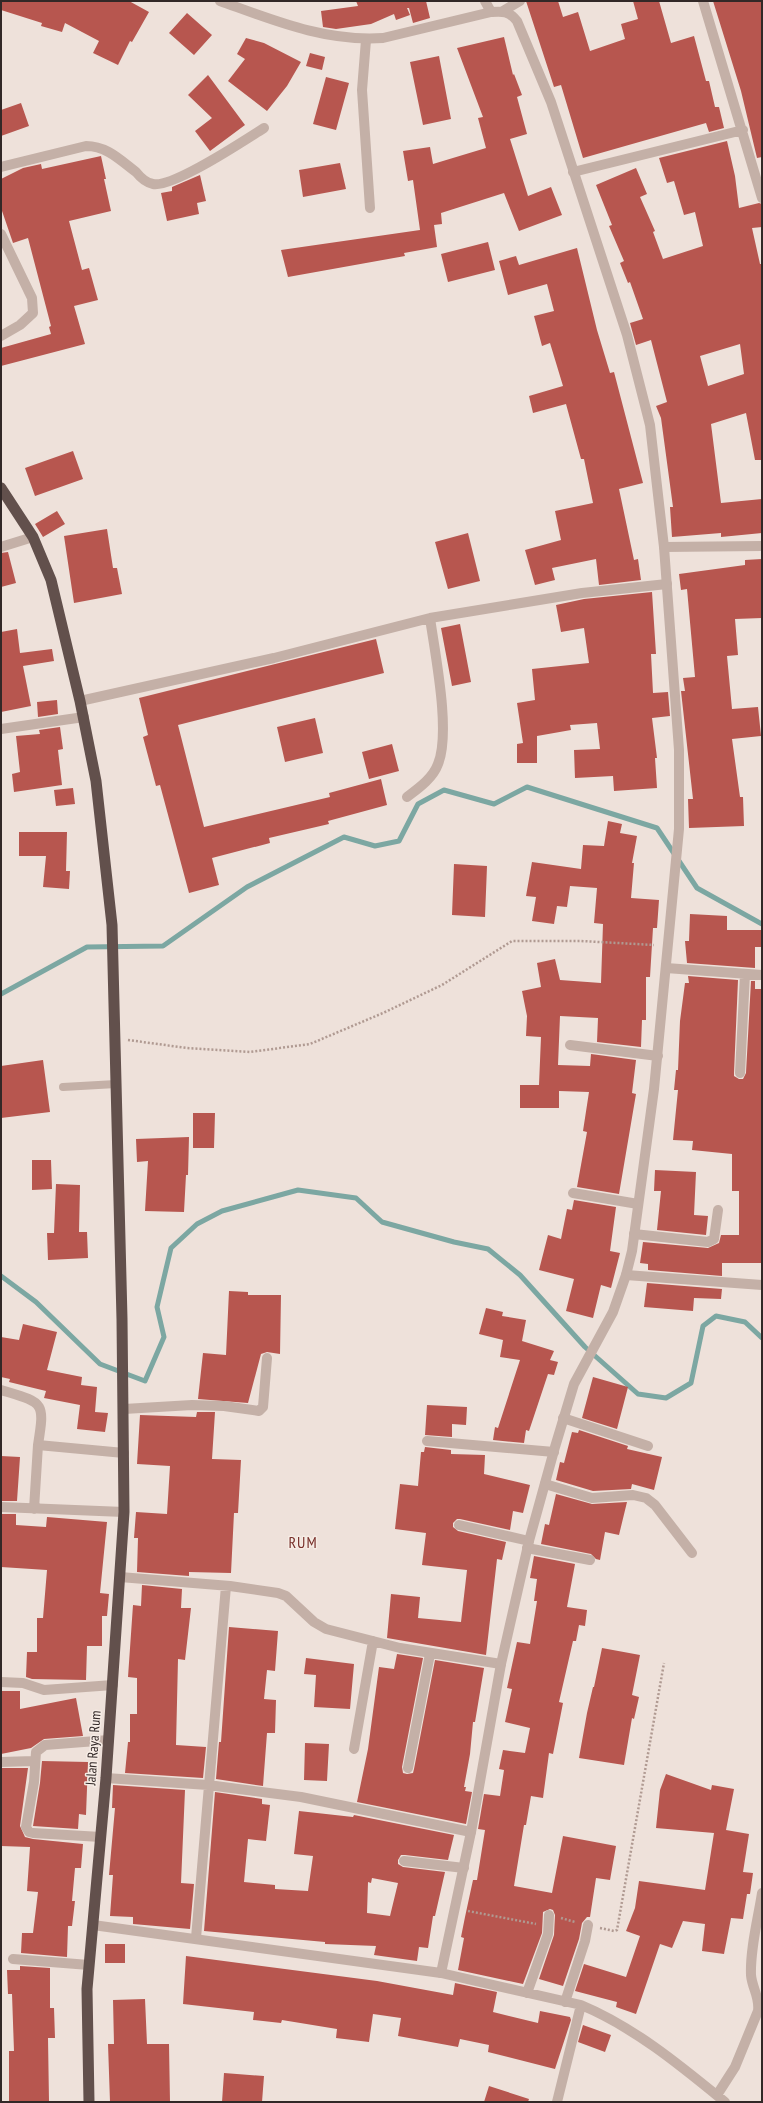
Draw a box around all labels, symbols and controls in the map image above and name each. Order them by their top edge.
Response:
district label: RUM [288,1532,318,1552]
street label: Jalan Raya Rum [81,1710,105,1787]

